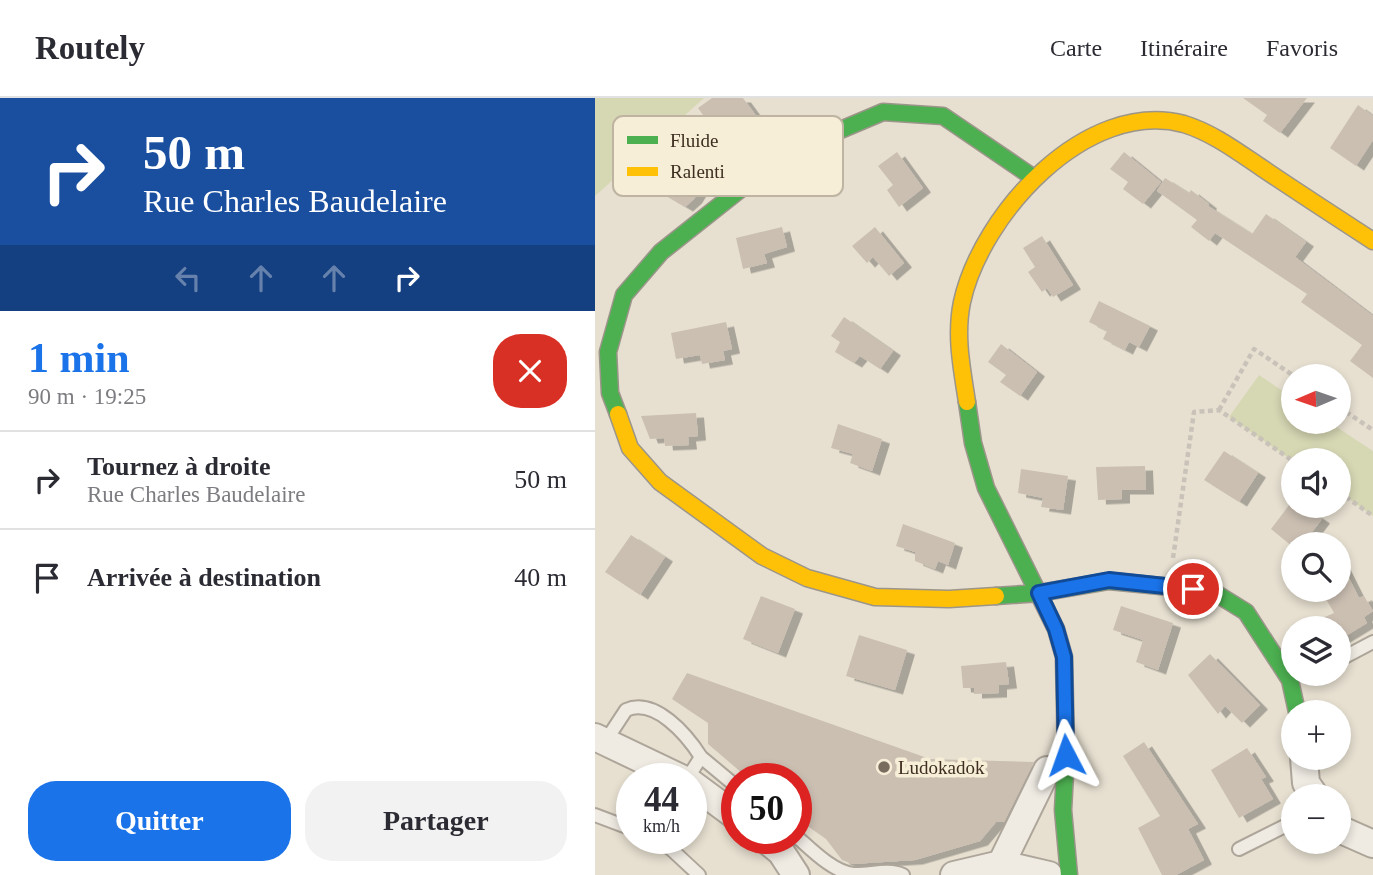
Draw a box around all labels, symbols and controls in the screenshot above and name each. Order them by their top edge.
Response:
text: Routely [35,30,145,66]
text: Carte [1050,35,1102,61]
text: Itinéraire [1140,35,1228,61]
text: Favoris [1266,35,1338,61]
legend [613,116,843,196]
text: 50 m [143,125,245,180]
icon: right [28,126,119,217]
text: Fluide [670,130,719,151]
text: Ralenti [670,161,725,182]
text: Rue Charles Baudelaire [143,183,447,219]
icon: left [169,259,207,297]
icon: ahead [242,259,280,297]
icon: ahead [315,259,353,297]
icon: right [388,259,426,297]
button: close [493,334,567,408]
text: 1 min [28,335,130,381]
north arrow [1281,364,1351,434]
map controls [1281,364,1351,854]
text: 90 m · 19:25 [28,384,146,409]
button: sound [1281,448,1351,518]
text: Tournez à droite [87,452,270,481]
icon: right [28,461,66,499]
text: 50 m [514,465,567,494]
text: Rue Charles Baudelaire [87,482,305,507]
button: search [1281,532,1351,602]
icon: arrive [28,559,66,597]
pin [1163,559,1223,619]
text: Arrivée à destination [87,563,321,592]
text: 40 m [514,563,567,592]
icon: arrive [1174,570,1212,608]
button: layers [1281,616,1351,686]
button: + [1281,700,1351,770]
position arrow [1029,718,1103,792]
place label: Ludokadok [898,757,985,778]
marker: Ludokadok [876,759,892,775]
speed limit sign: 50 [721,763,812,854]
text: 44 [644,780,679,819]
button: Quitter [28,781,291,861]
button: Partager [305,781,567,861]
button: − [1281,784,1351,854]
text: km/h [643,816,680,836]

